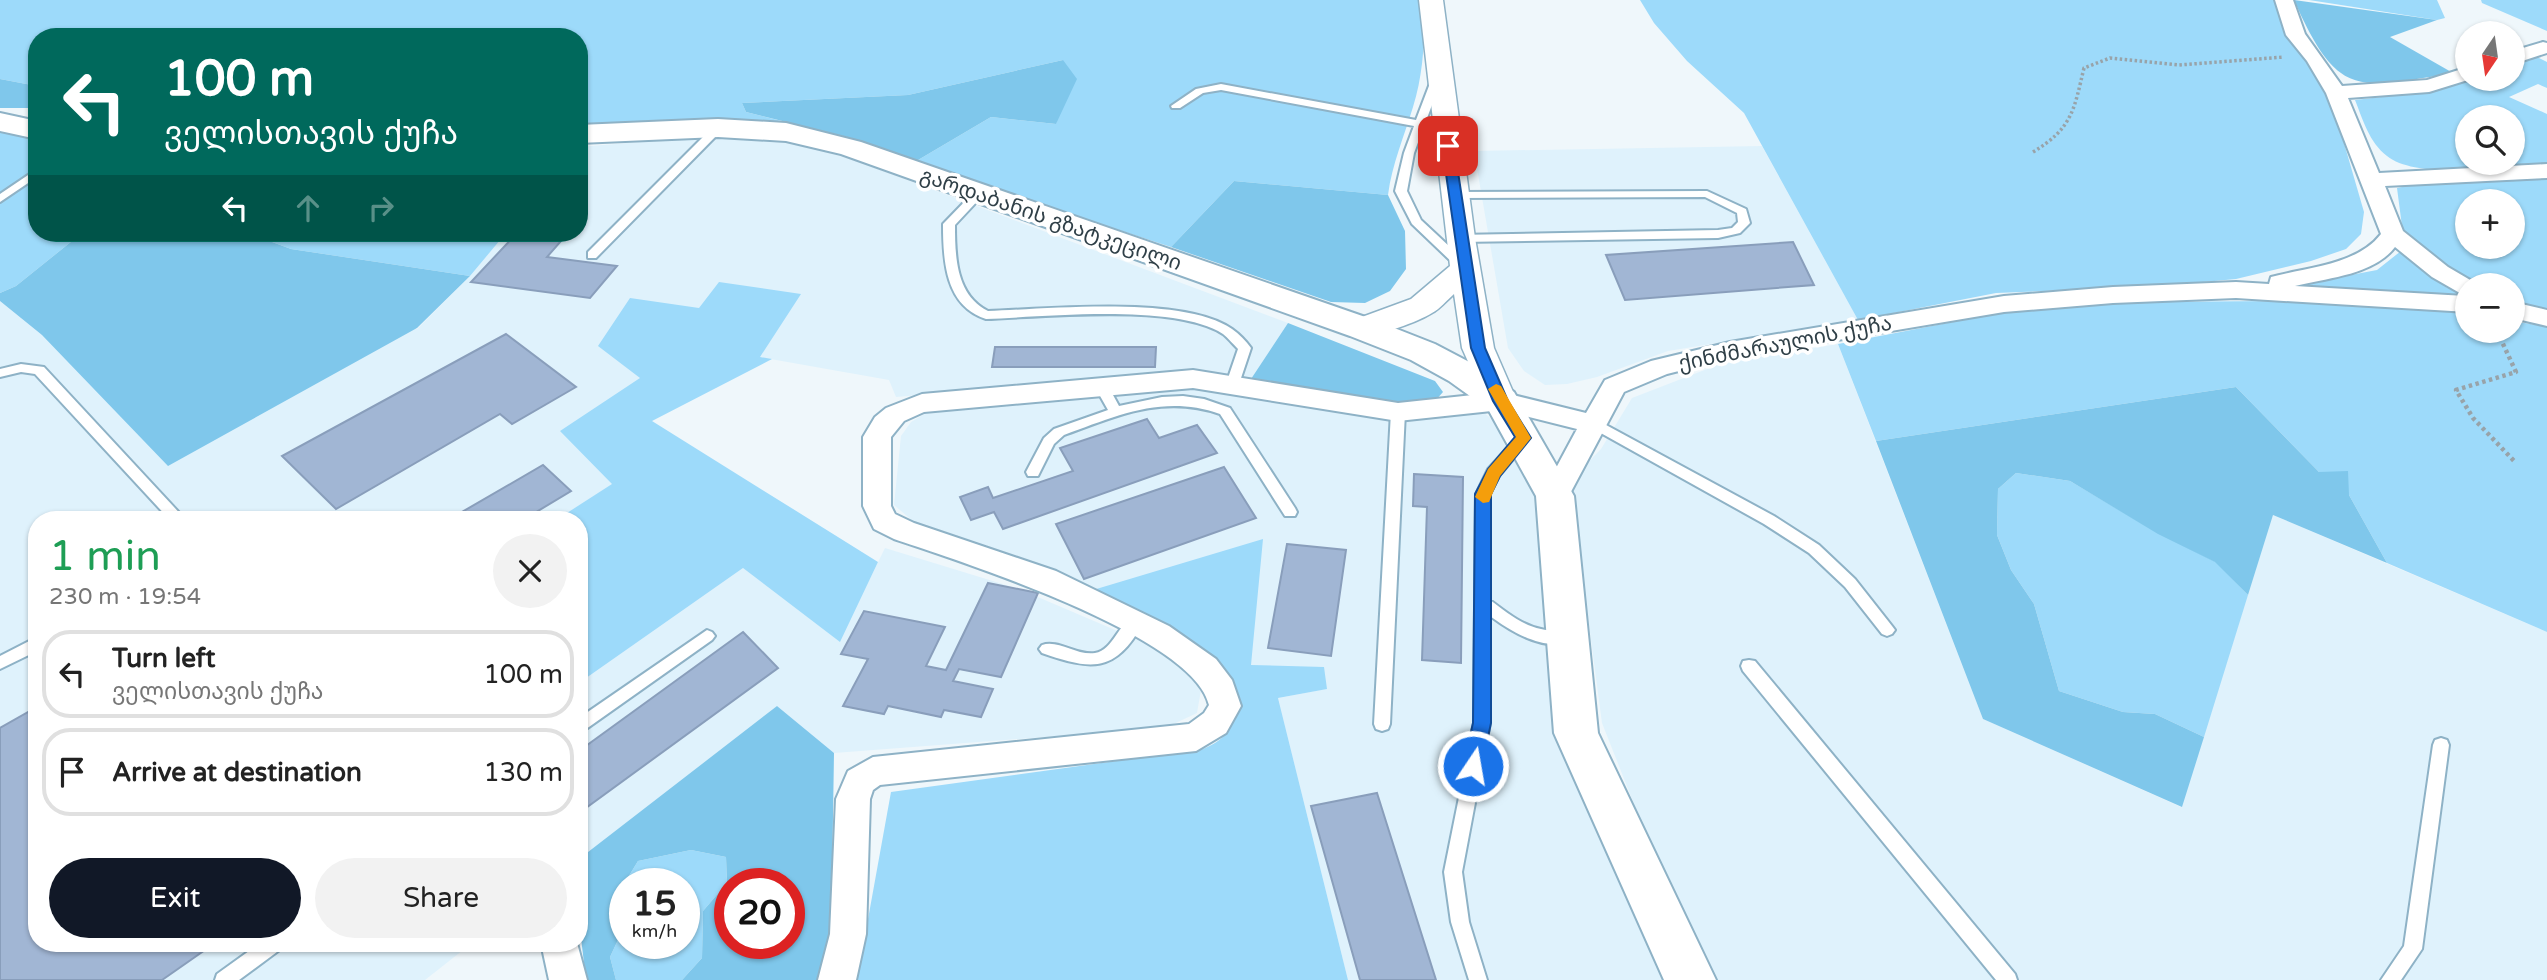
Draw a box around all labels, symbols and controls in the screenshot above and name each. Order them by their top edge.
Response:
north arrow [2455,21,2525,91]
map controls [2455,21,2525,343]
text: 100 m [164,50,314,109]
icon: left [49,56,140,147]
button: search [2455,105,2525,175]
text: ველისთავის ქუჩა [164,115,458,153]
pin [1418,116,1478,176]
icon: arrive [1429,127,1467,165]
street label: გარდაბანის გზატკეცილი [917,163,1185,276]
icon: left [216,189,254,227]
icon: ahead [289,189,327,227]
icon: right [362,189,400,227]
button: + [2455,189,2525,259]
button: − [2455,273,2525,343]
street label: ქინძმარაულის ქუჩა [1676,311,1894,376]
text: 1 min [49,531,161,582]
button: close [493,534,567,608]
text: 230 m · 19:54 [49,583,201,611]
text: Turn left [112,643,215,674]
icon: left [53,655,91,693]
text: 100 m [483,659,563,690]
text: ველისთავის ქუჩა [112,678,323,706]
position arrow [1436,729,1510,803]
icon: arrive [53,753,91,791]
text: Arrive at destination [112,757,362,788]
text: 130 m [483,757,563,788]
button: Exit [49,858,301,938]
button: Share [315,858,567,938]
speed limit sign: 20 [714,868,805,959]
text: 15 [633,883,676,925]
text: km/h [632,920,677,942]

